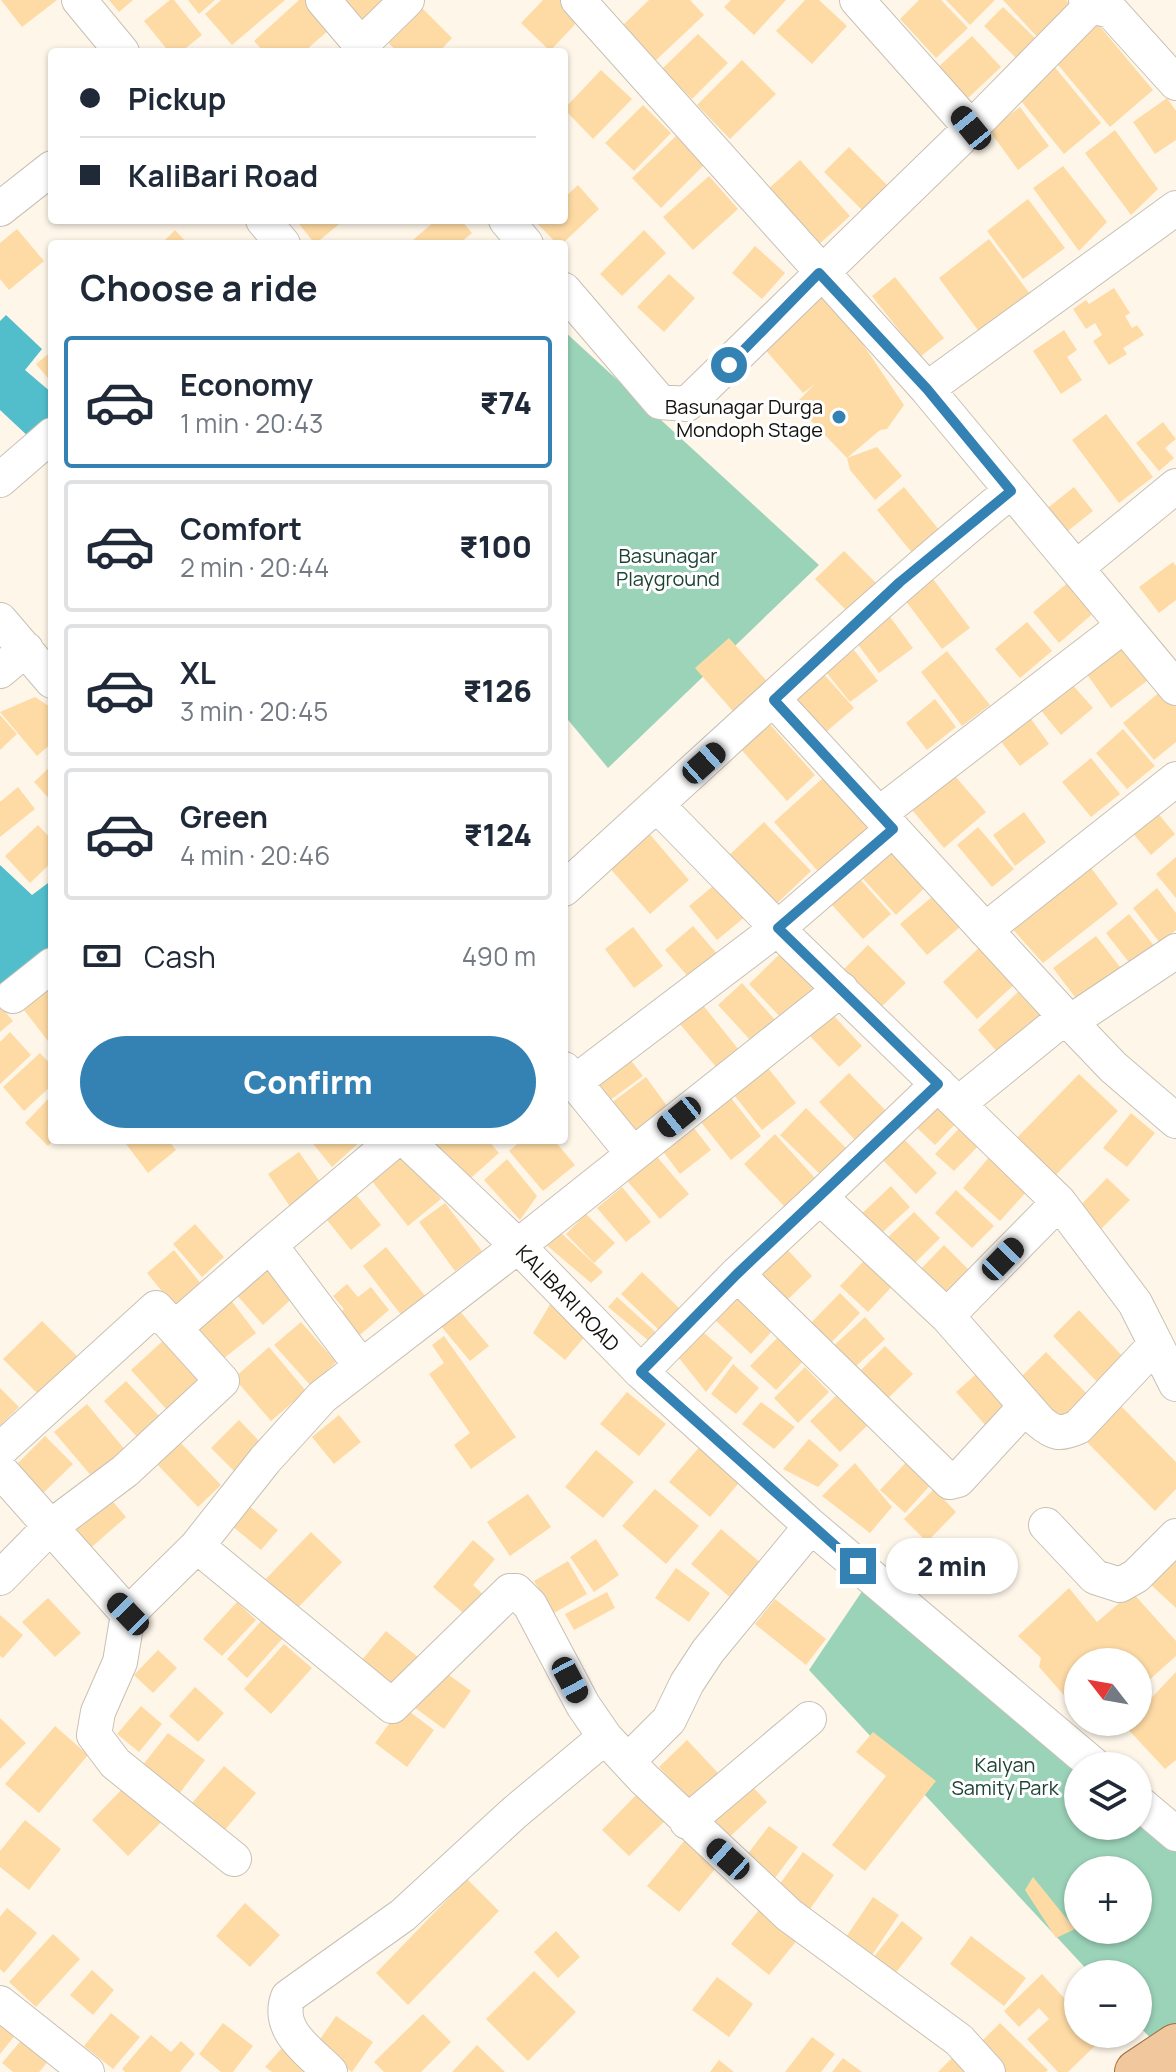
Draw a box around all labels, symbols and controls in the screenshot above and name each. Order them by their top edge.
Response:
text: Pickup [128,78,226,119]
car [947,102,995,154]
text: KaliBari Road [128,155,318,196]
text: Choose a ride [80,263,318,312]
route start [711,347,747,383]
text: Economy [180,364,313,405]
icon: car [84,366,156,438]
text: ₹74 [480,382,532,423]
place label: Basunagar Durga Mondoph Stage [665,393,823,443]
text: 1 min · 20:43 [180,405,323,441]
marker: Basunagar Durga Mondoph Stage [830,408,848,426]
text: Comfort [180,508,302,549]
icon: car [84,510,156,582]
text: ₹100 [459,526,532,567]
park label: Basunagar Playground [616,542,720,592]
text: 2 min · 20:44 [180,549,329,585]
text: XL [180,652,216,693]
icon: car [84,654,156,726]
text: ₹126 [463,670,532,711]
text: 3 min · 20:45 [180,693,328,729]
car [678,738,730,788]
text: Green [180,796,268,837]
icon: car [84,798,156,870]
text: ₹124 [464,814,532,855]
text: 4 min · 20:46 [180,837,330,873]
icon: cash [80,934,124,978]
text: Cash [144,936,216,977]
text: 490 m [462,938,536,974]
button: Confirm [80,1036,536,1128]
car [653,1093,705,1141]
car [978,1233,1028,1285]
street label: KALIBARI ROAD [510,1239,626,1357]
callout: 2 min [886,1538,1018,1594]
route end [840,1548,876,1584]
text: 2 min [918,1548,986,1584]
car [103,1588,153,1640]
north arrow [1064,1648,1152,1736]
map controls [1064,1648,1152,2048]
car [548,1653,592,1707]
park label: Kalyan Samity Park [951,1751,1060,1801]
button: layers [1064,1752,1152,1840]
car [702,1834,754,1884]
button: + [1064,1856,1152,1944]
button: − [1064,1960,1152,2048]

